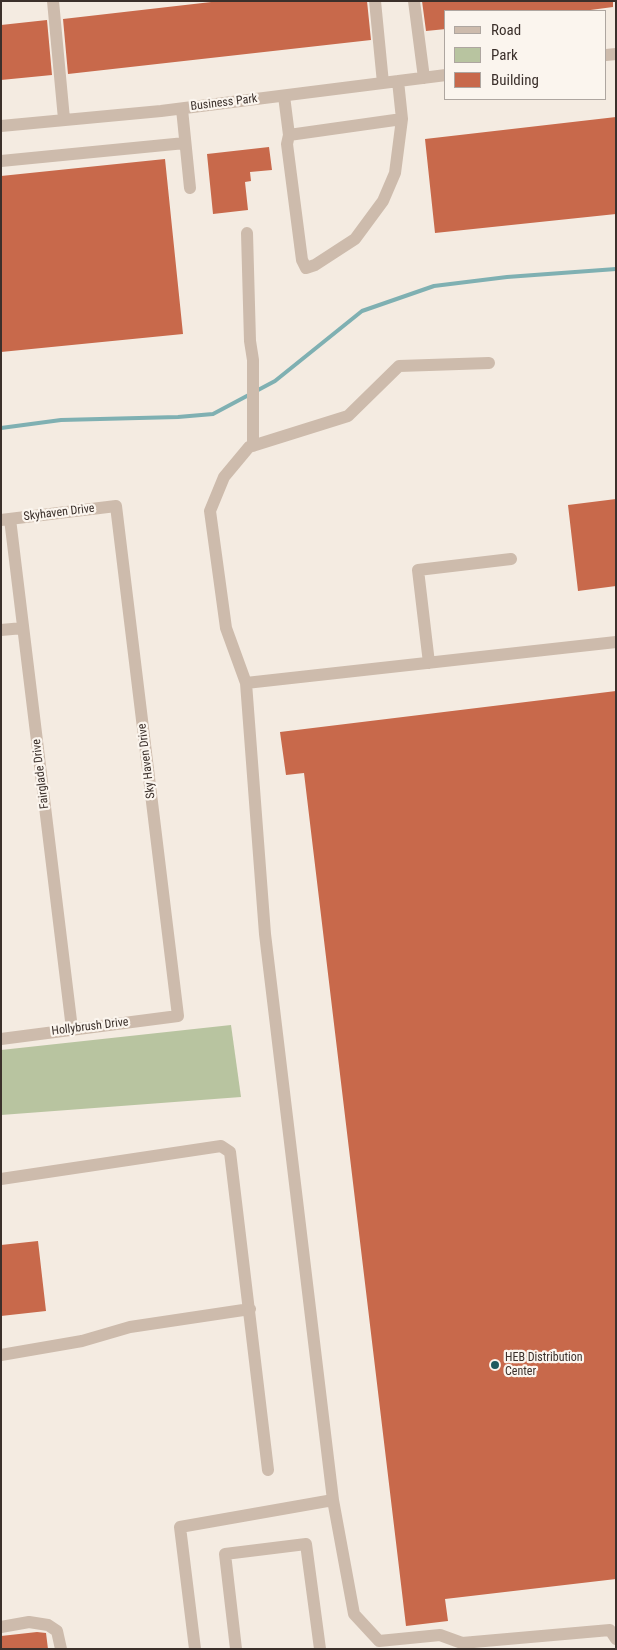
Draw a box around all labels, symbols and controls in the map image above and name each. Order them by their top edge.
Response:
legend [444,10,607,100]
text: Road [491,21,521,39]
text: Park [491,46,518,64]
text: Building [491,71,539,89]
street label: Business Park [190,92,258,114]
street label: Skyhaven Drive [23,502,95,524]
street label: Sky Haven Drive [135,723,159,799]
street label: Fairglade Drive [30,738,52,810]
street label: Hollybrush Drive [51,1015,129,1039]
place label: HEB Distribution Center [505,1351,583,1379]
marker: HEB Distribution Center [489,1359,501,1371]

